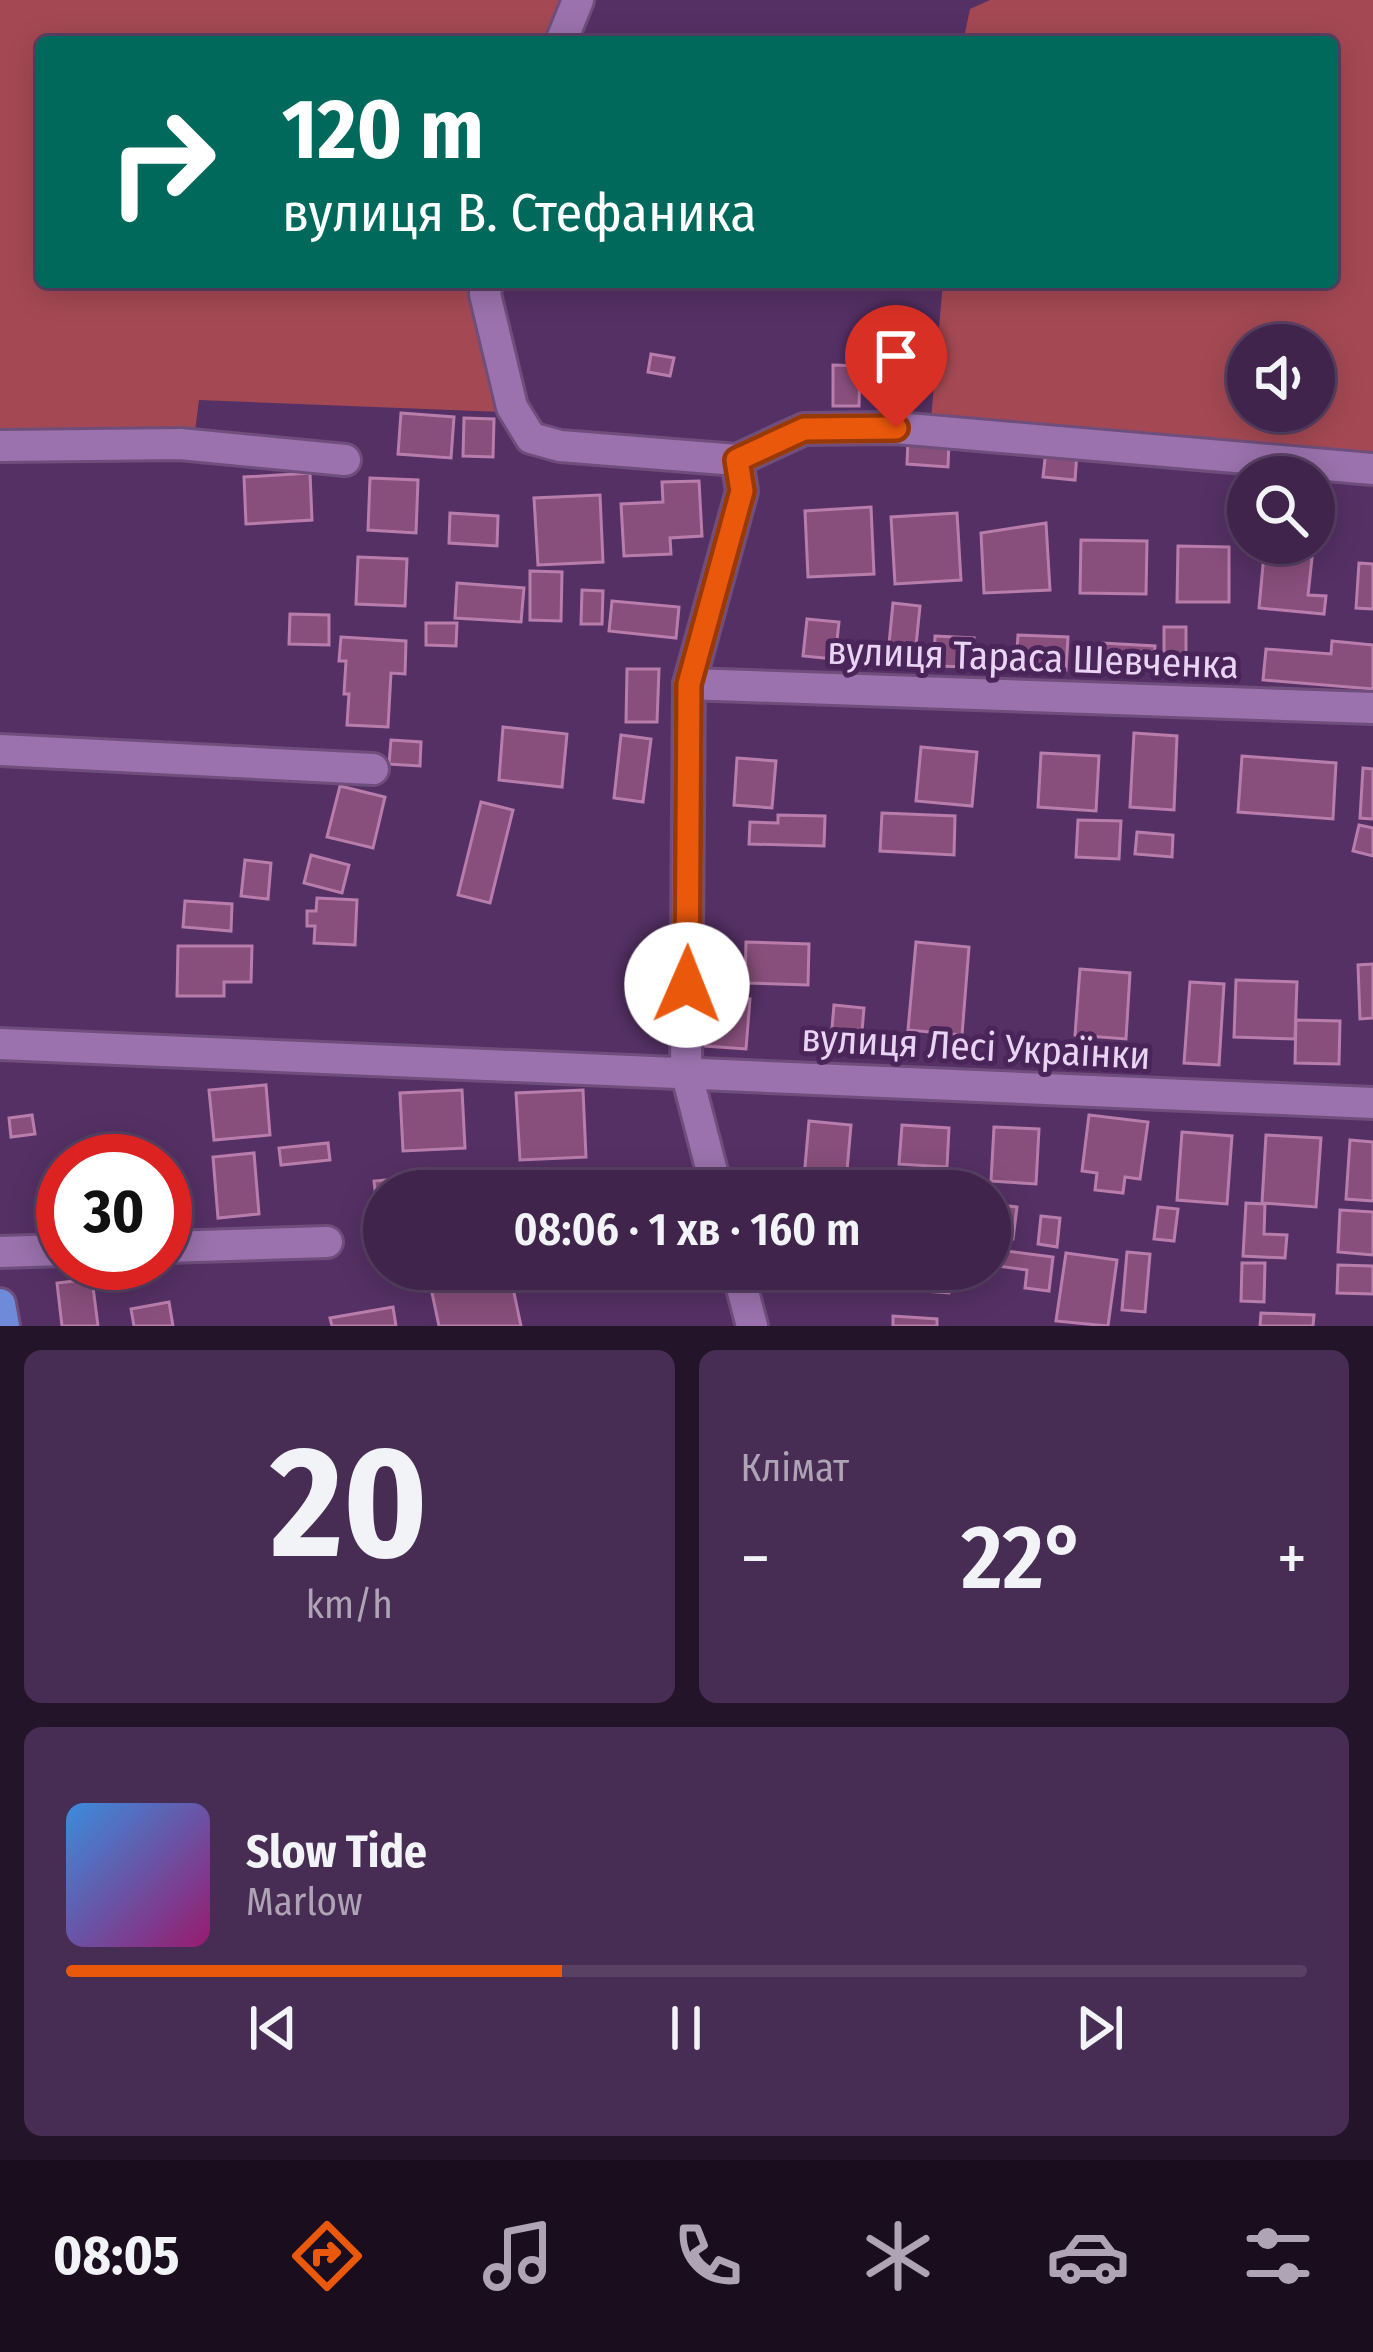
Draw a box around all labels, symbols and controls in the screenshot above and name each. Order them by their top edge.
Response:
text: 120 m [282,79,484,180]
icon: right [84,84,240,240]
text: вулиця В. Стефаника [282,181,757,245]
pin [845,305,947,428]
icon: arrive [863,323,929,389]
map controls [1227,324,1335,564]
button: sound [1227,324,1335,432]
button: search [1227,456,1335,564]
street label: вулиця Тараса Шевченка [826,628,1240,688]
position arrow [624,922,750,1048]
street label: вулиця Лесі Українки [800,1015,1152,1079]
speed limit sign: 30 [36,1134,192,1290]
text: 08:06 · 1 хв · 160 m [514,1203,860,1257]
text: 20 [271,1410,428,1597]
text: Клімат [741,1445,849,1491]
text: 22° [961,1504,1086,1612]
text: − [741,1519,770,1598]
text: + [1277,1519,1307,1598]
text: km/h [306,1582,393,1628]
text: Slow Tide [246,1825,427,1879]
text: Marlow [246,1879,363,1925]
icon: previous [240,1995,306,2061]
icon: pause [653,1995,719,2061]
icon: next [1067,1995,1133,2061]
icon: directions [285,2214,369,2298]
icon: music [476,2214,560,2298]
icon: phone [666,2214,750,2298]
icon: climate [856,2214,940,2298]
icon: car [1046,2214,1130,2298]
icon: filters [1236,2214,1320,2298]
text: 08:05 [53,2224,179,2288]

